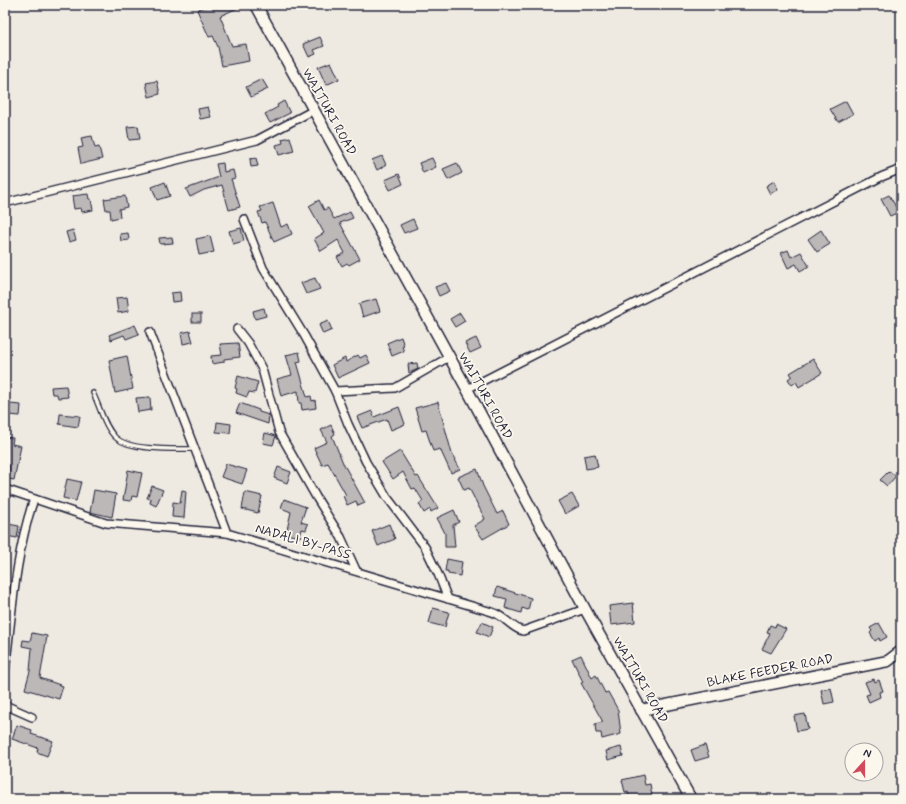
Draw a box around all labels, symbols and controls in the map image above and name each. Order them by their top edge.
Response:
street label: WAITURI ROAD [298,65,360,159]
street label: WAITURI ROAD [454,349,516,443]
street label: NADALI BY-PASS [253,520,353,564]
street label: WAITURI ROAD [608,634,672,726]
street label: BLAKE FEEDER ROAD [705,650,835,692]
north arrow [844,742,884,782]
text: N [861,746,873,761]

